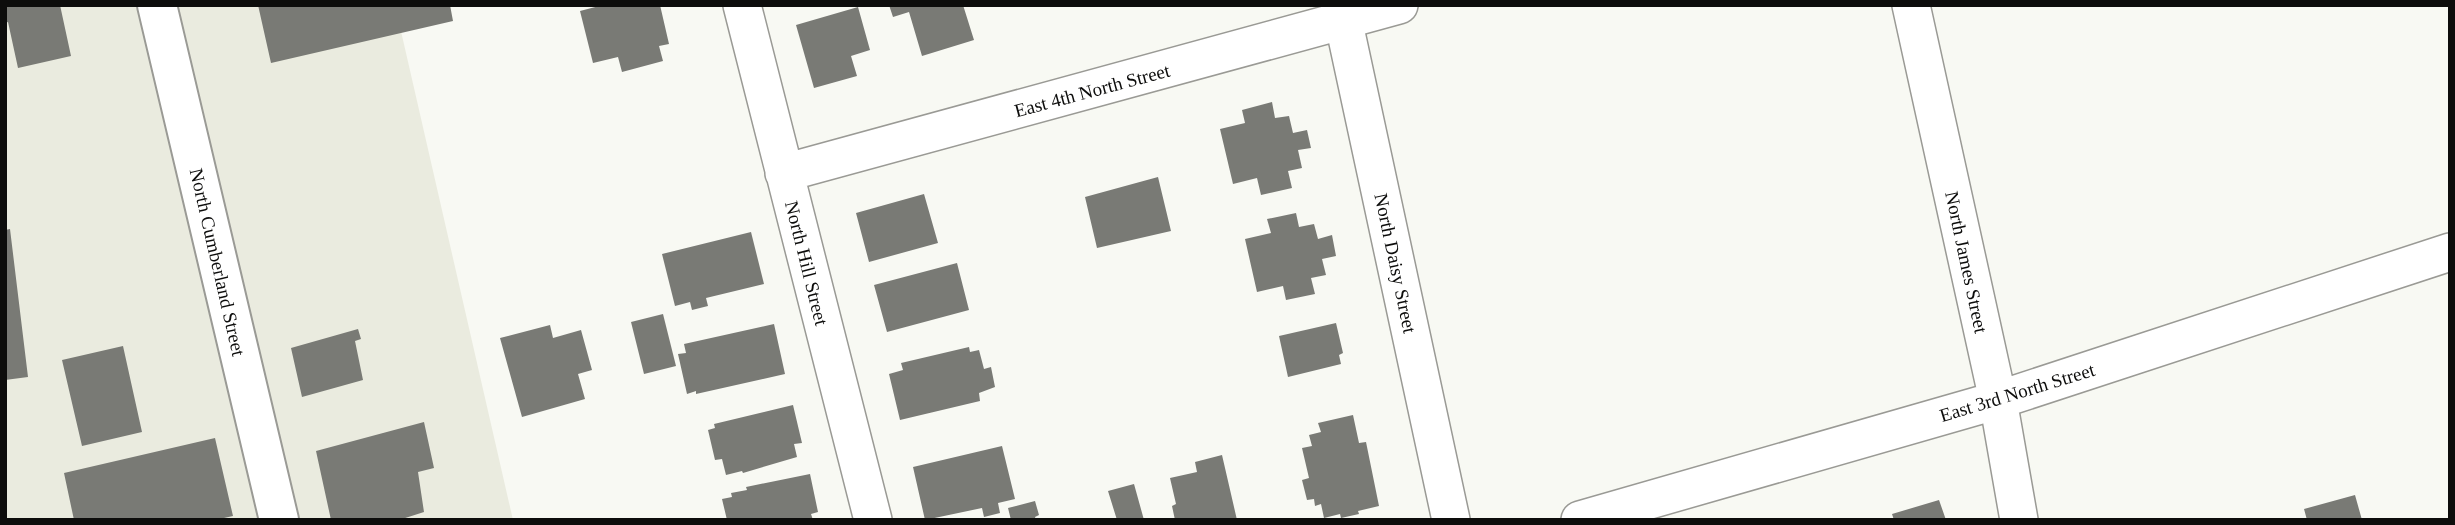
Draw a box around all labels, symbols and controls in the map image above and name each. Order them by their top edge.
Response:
street label: East 4th North Street [1012,59,1173,121]
street label: North Cumberland Street [186,166,250,359]
street label: North James Street [1941,189,1992,336]
street label: North Daisy Street [1370,191,1421,336]
street label: North Hill Street [781,199,832,328]
street label: East 3rd North Street [1937,359,2098,426]

